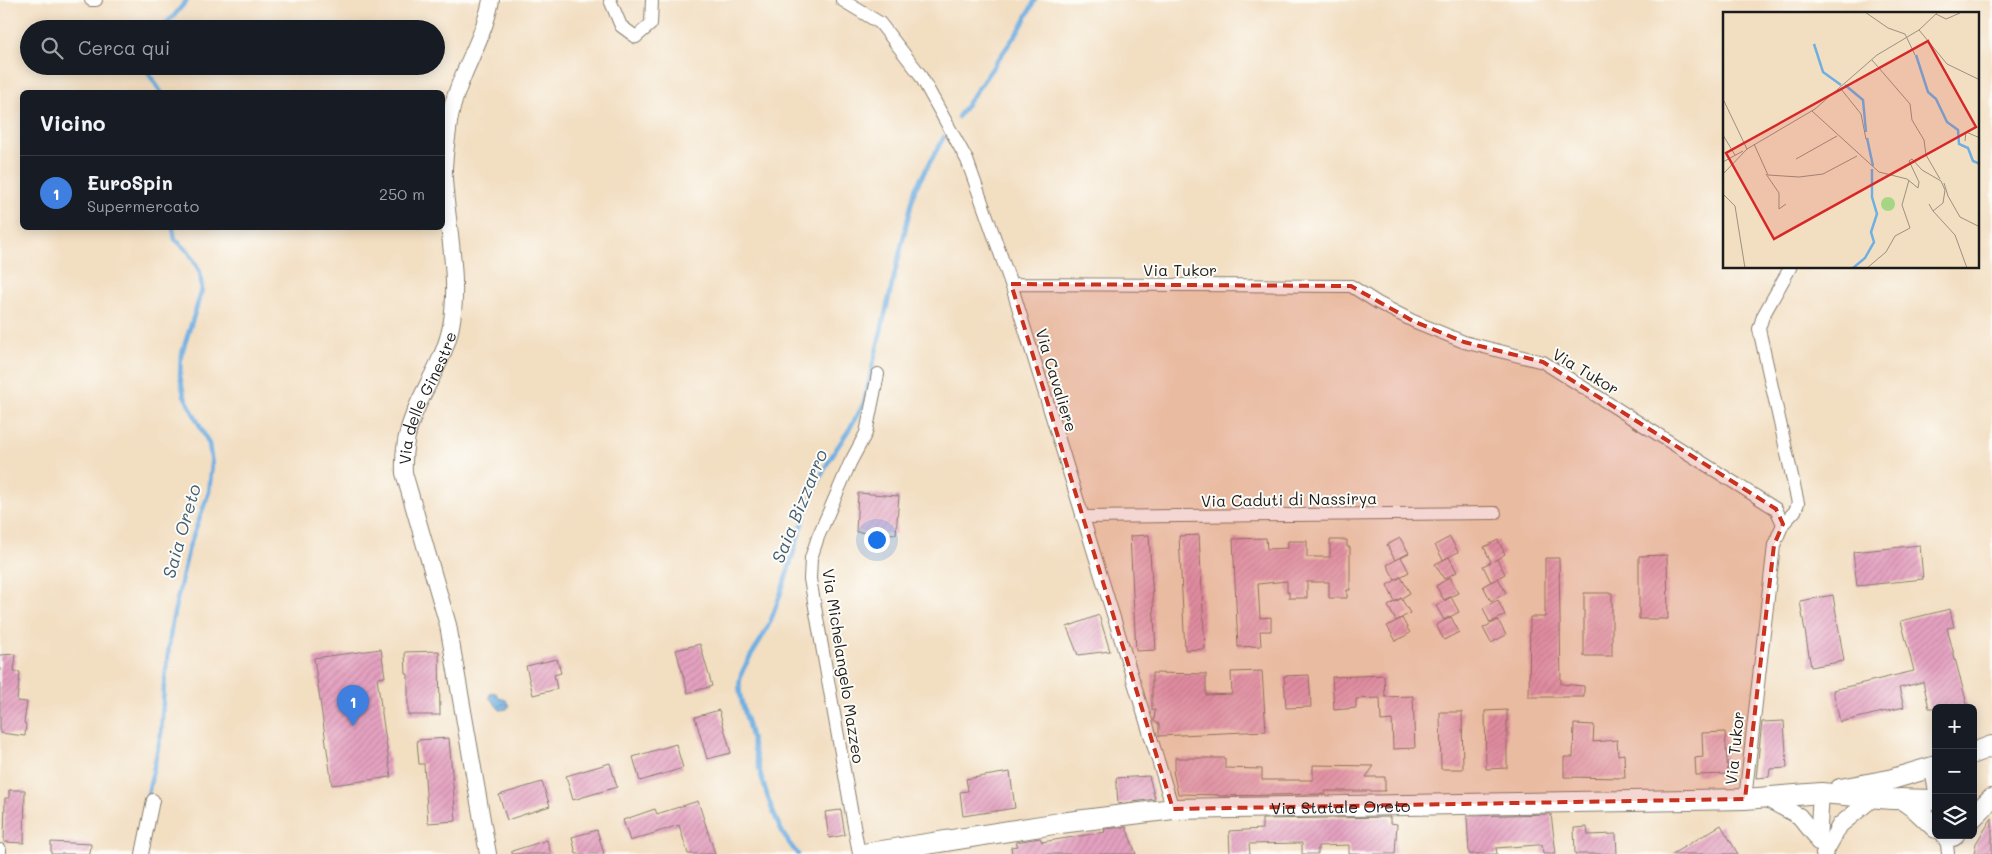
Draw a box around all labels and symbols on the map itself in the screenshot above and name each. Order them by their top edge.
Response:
inset map [1723,12,1980,269]
street label: Via Tukor [1143,259,1217,280]
street label: Via Cavaliere [1031,326,1083,434]
street label: Via delle Ginestre [393,329,460,465]
street label: Via Tukor [1549,343,1623,399]
water label: Saia Bizzarro [765,445,833,566]
water label: Saia Oreto [156,481,206,581]
street label: Via Caduti di Nassirya [1201,487,1377,511]
your location [864,527,890,553]
street label: Via Michelangelo Mazzeo [818,567,870,765]
pin: 1 [337,685,369,726]
street label: Via Tukor [1720,710,1748,786]
street label: Via Statale Oreto [1271,794,1411,818]

